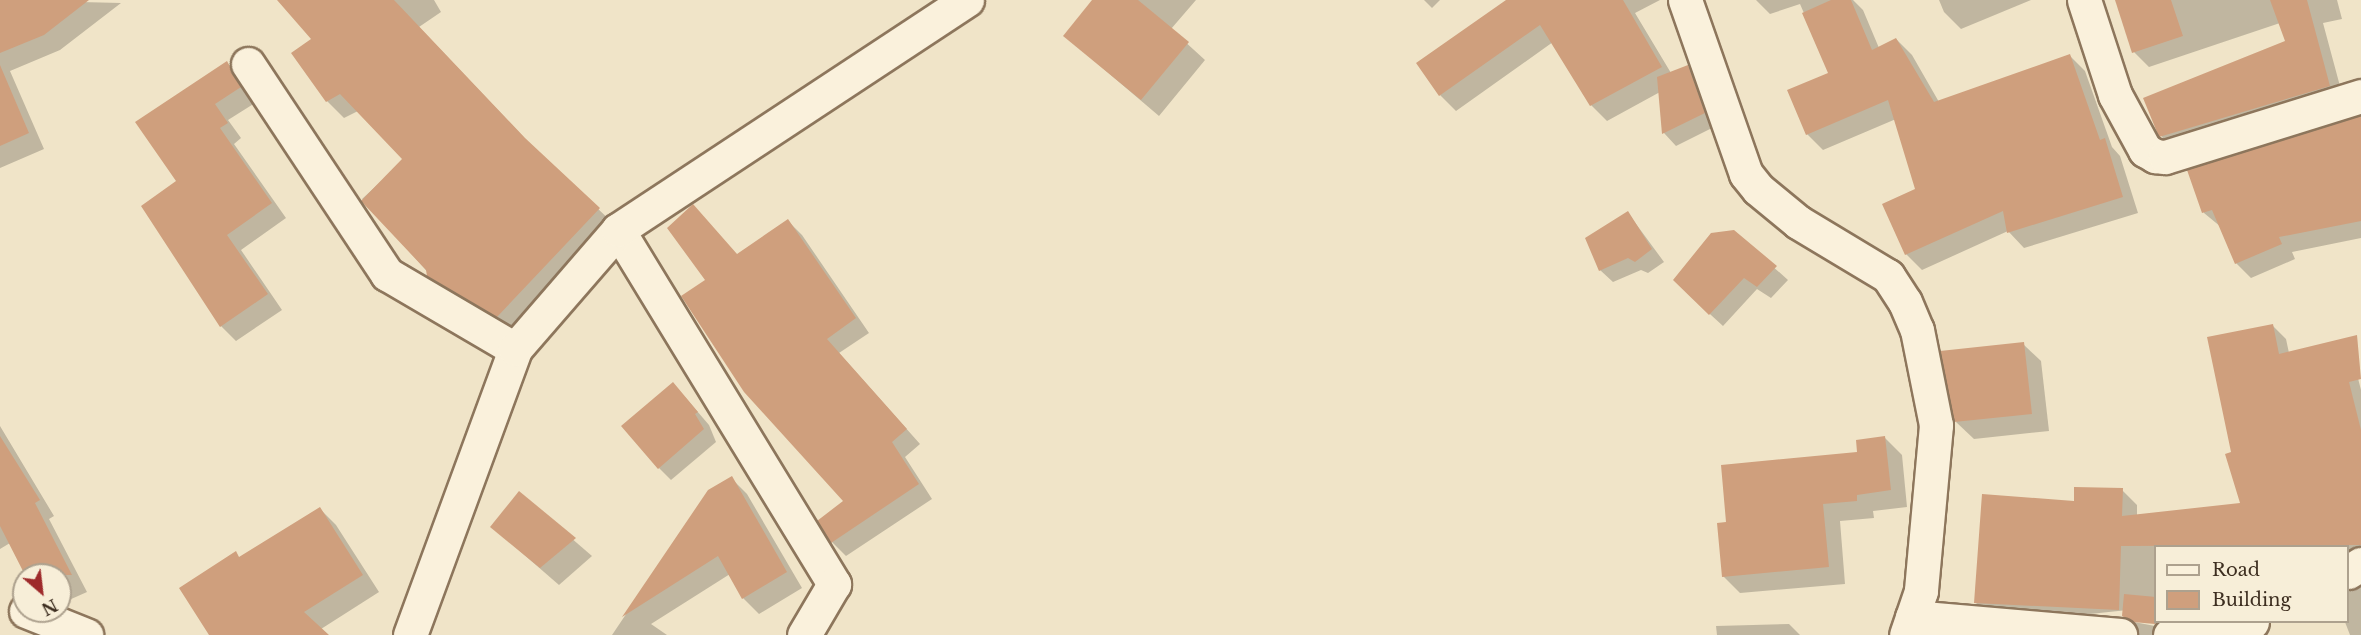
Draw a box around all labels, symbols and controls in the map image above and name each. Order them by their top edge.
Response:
legend [2154,545,2349,623]
text: Road [2212,559,2260,581]
north arrow [12,563,72,623]
text: Building [2212,589,2291,611]
text: N [38,595,61,619]

